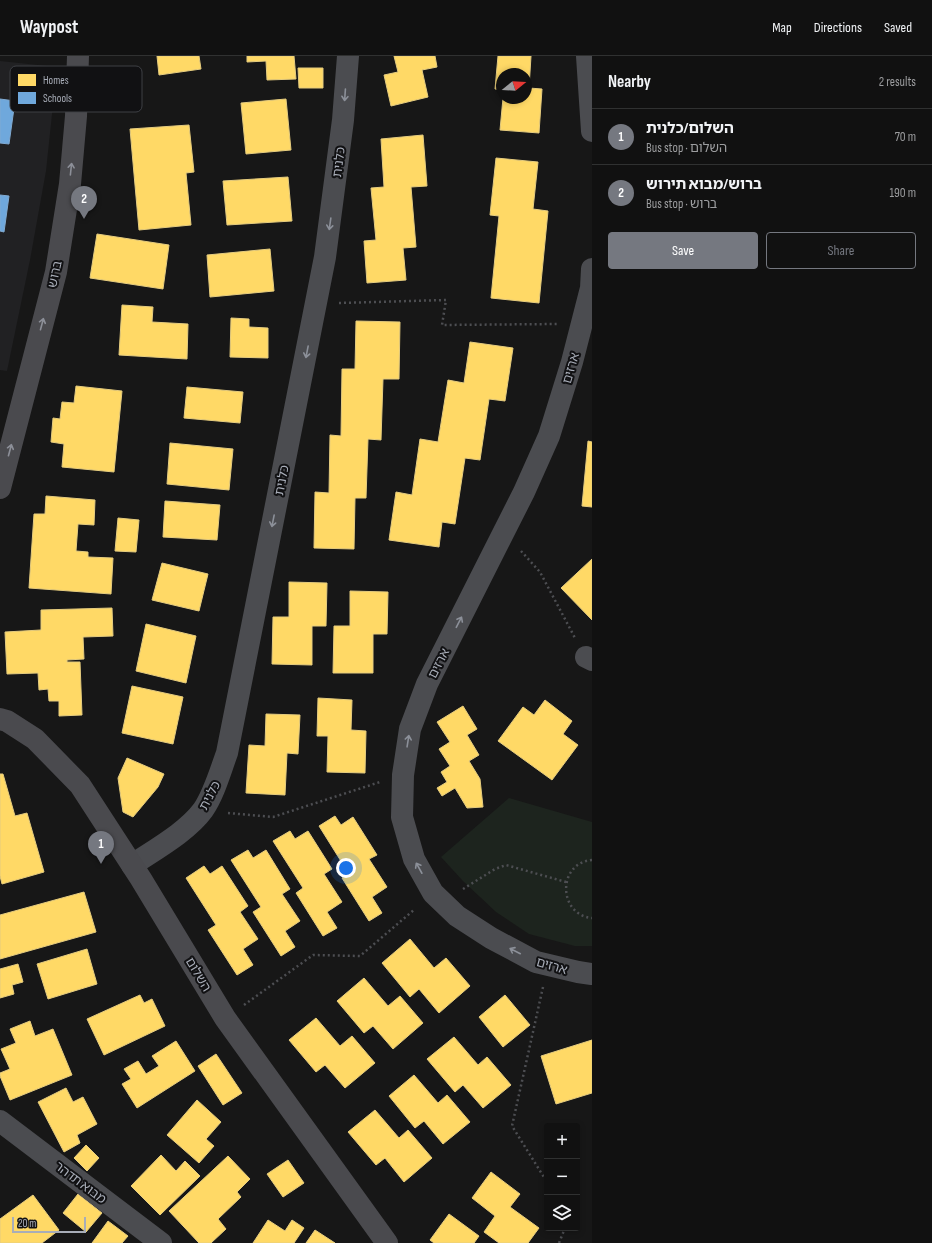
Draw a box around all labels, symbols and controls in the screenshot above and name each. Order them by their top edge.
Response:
text: Waypost [20,16,78,39]
text: Map [772,19,792,36]
text: Directions [814,19,862,36]
text: Saved [884,19,912,36]
legend [10,66,142,112]
north arrow [496,68,532,104]
text: Nearby [608,72,651,92]
text: Homes [43,74,69,87]
text: 2 results [879,74,916,90]
one-way arrow [341,88,348,101]
text: Schools [43,92,72,105]
text: השלום/כלנית [646,119,734,138]
text: 1 [618,129,624,145]
text: 70 m [895,129,916,145]
text: Bus stop · השלום [646,140,727,156]
street label: כלנית [329,146,349,178]
one-way arrow [67,163,75,176]
text: ברוש/מבוא תירוש [646,175,762,194]
text: 2 [618,185,624,201]
text: 190 m [889,185,916,201]
pin: 2 [71,186,97,219]
text: Bus stop · ברוש [646,196,717,212]
one-way arrow [326,217,334,230]
button: Save [608,232,758,269]
button: Share [766,232,916,269]
street label: ברוש [44,259,66,289]
one-way arrow [39,318,47,331]
one-way arrow [302,345,310,358]
street label: ארזים [559,351,583,386]
one-way arrow [7,444,14,457]
street label: כלנית [271,463,293,497]
one-way arrow [269,514,277,527]
one-way arrow [456,616,463,628]
street label: ארזים [425,646,453,681]
one-way arrow [404,735,412,748]
street label: כלנית [196,778,224,813]
pin: 1 [88,831,114,864]
your location [336,858,356,878]
one-way arrow [415,862,422,874]
one-way arrow [509,947,521,954]
street label: השלום [182,954,215,995]
street label: ארזים [534,954,569,978]
map controls [544,1123,580,1231]
button: + [544,1123,580,1159]
street label: מבוא תדהר [52,1158,110,1208]
button: − [544,1159,580,1195]
button: layers [544,1195,580,1231]
scale bar [12,1215,86,1234]
text: 20 m [18,1217,36,1230]

